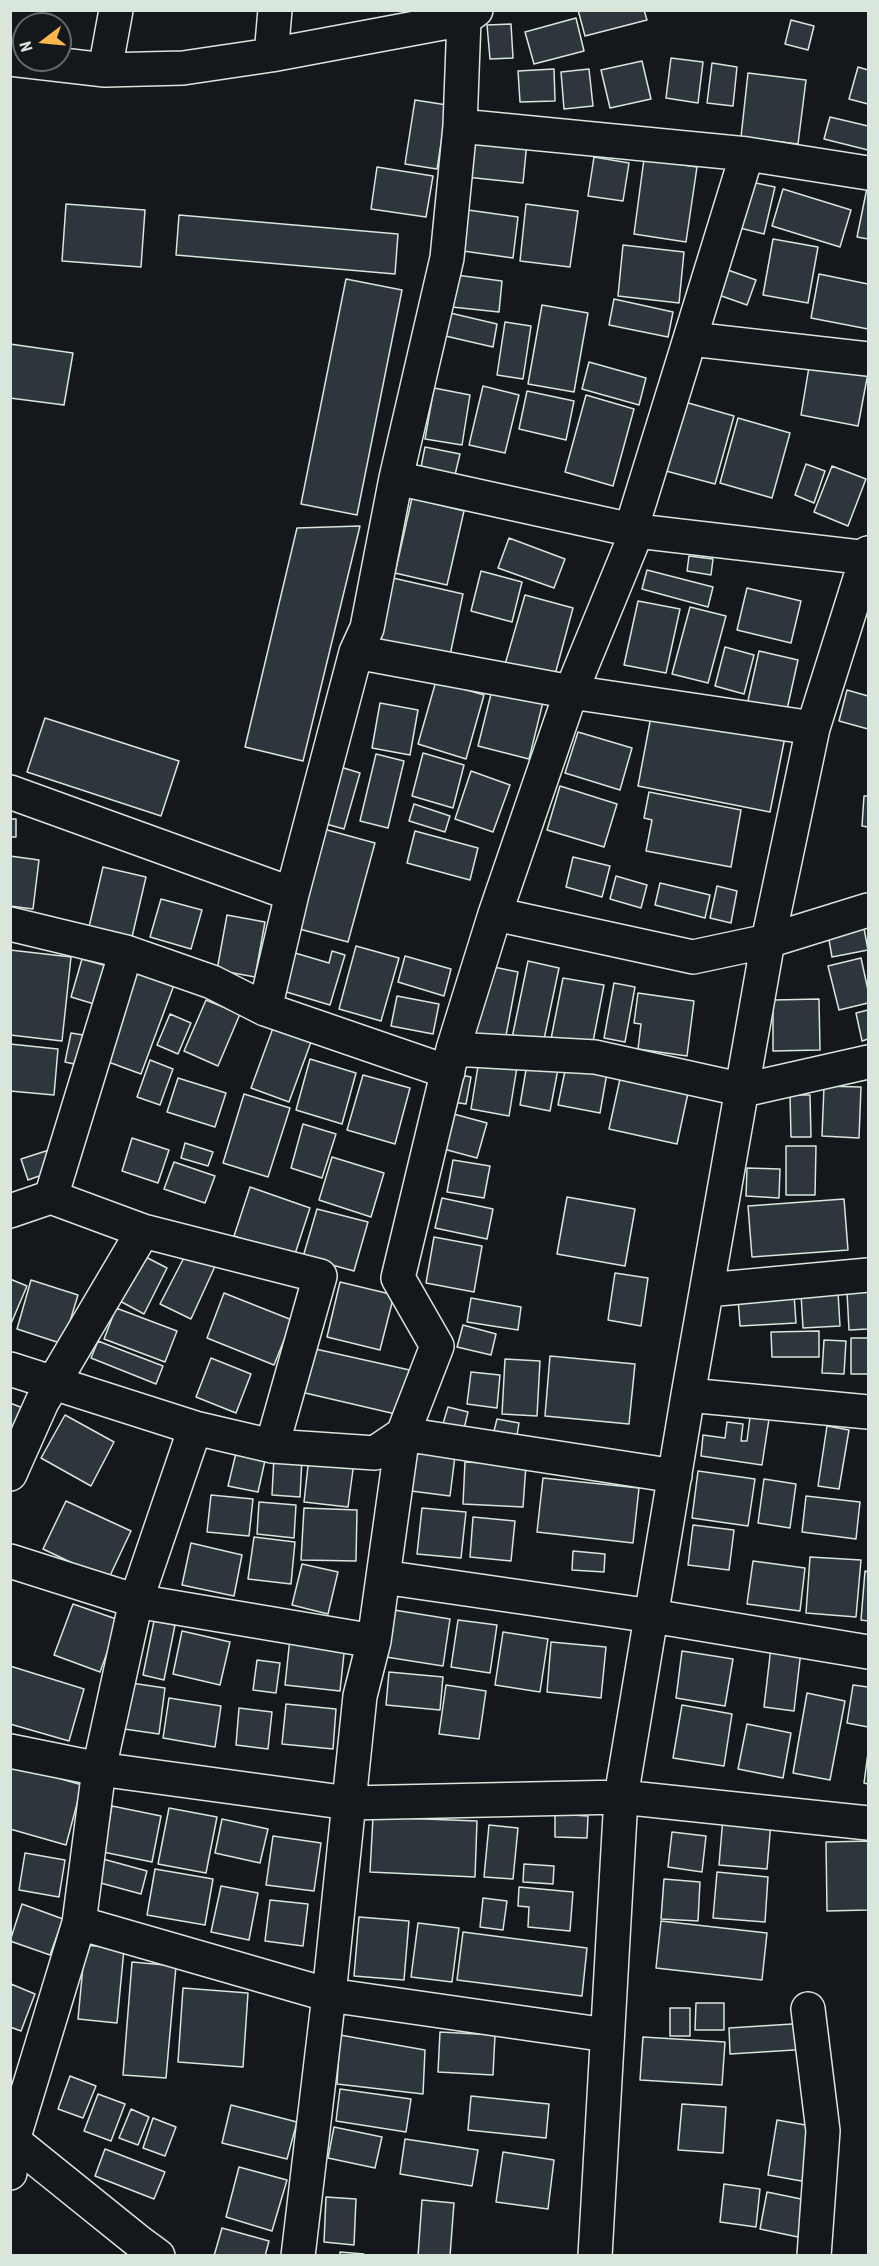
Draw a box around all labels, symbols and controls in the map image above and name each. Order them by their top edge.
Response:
north arrow [12,12,72,72]
text: N [16,39,37,54]

